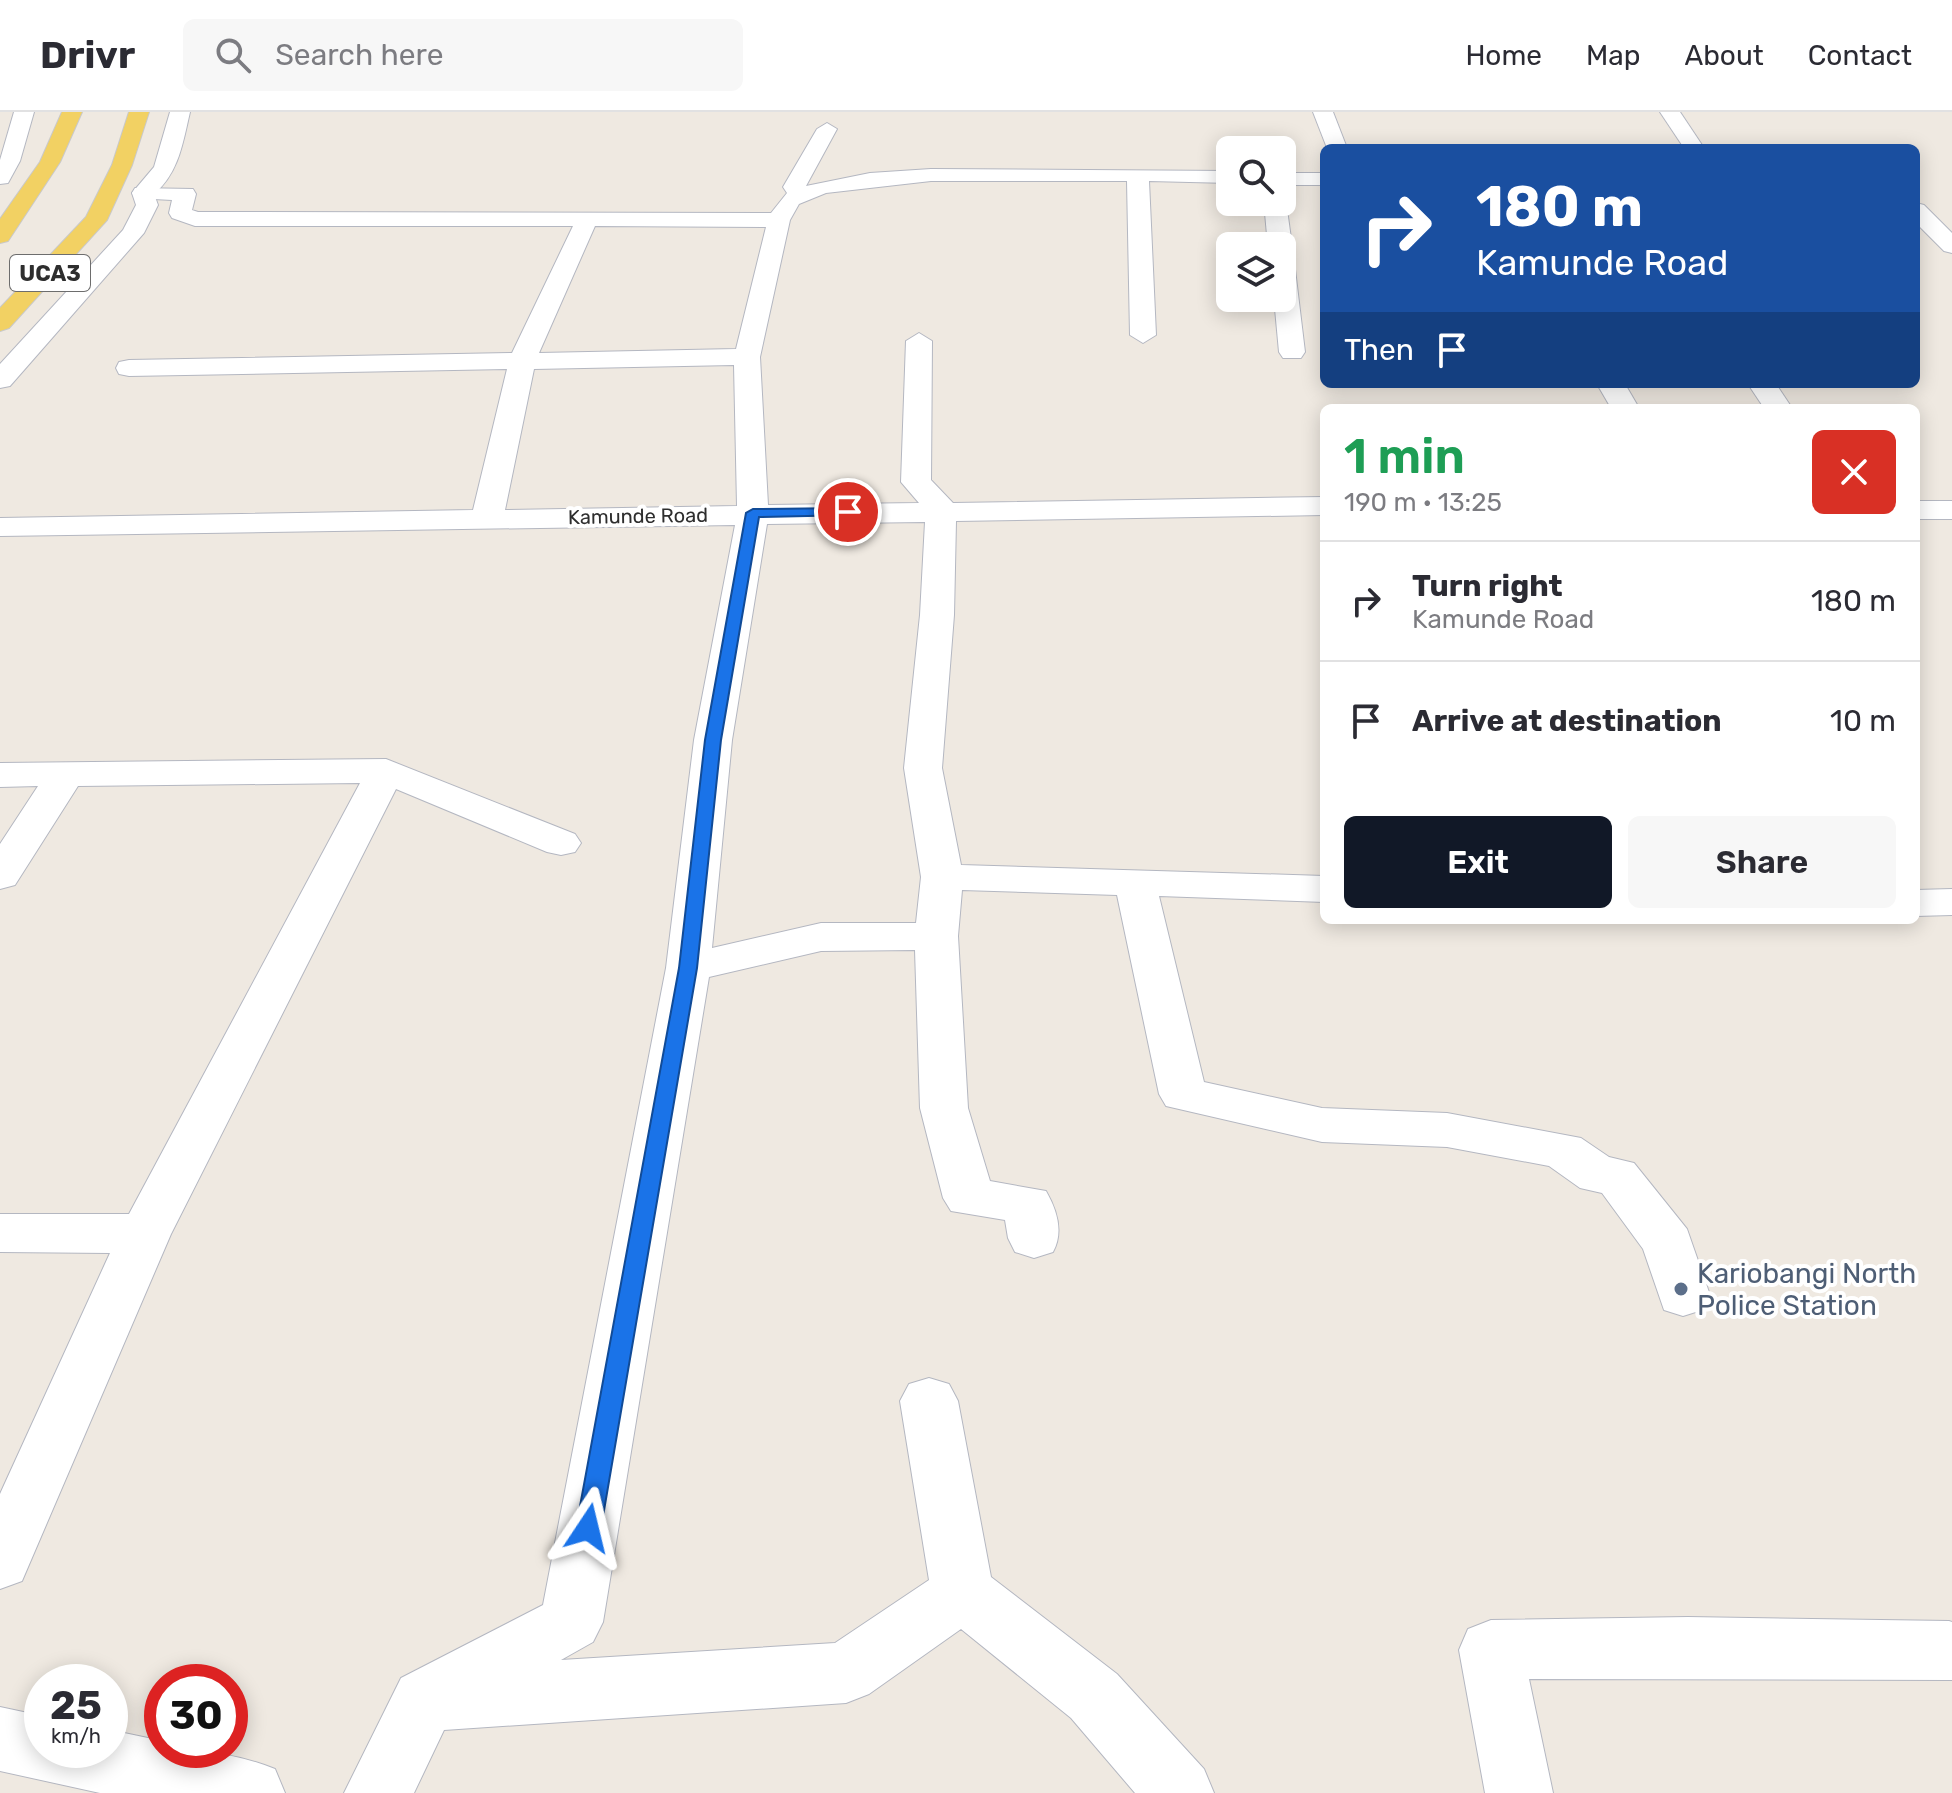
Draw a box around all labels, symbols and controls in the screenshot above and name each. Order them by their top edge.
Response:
search box [183,19,743,91]
text: Drivr [40,32,135,78]
icon: search [211,33,255,77]
text: Search here [275,37,444,73]
text: Home [1465,39,1542,72]
text: Map [1586,39,1640,72]
text: About [1684,39,1764,72]
text: Contact [1808,39,1912,72]
map controls [1216,136,1296,312]
button: search [1216,136,1296,216]
text: 180 m [1476,174,1643,240]
icon: right [1344,176,1448,280]
button: layers [1216,232,1296,312]
text: Kamunde Road [1476,241,1728,284]
road number: UCA3 [10,255,90,291]
icon: arrive [1430,328,1474,372]
text: Then [1344,332,1414,368]
text: 1 min [1344,428,1465,485]
button: close [1812,430,1896,514]
pin [814,478,882,546]
text: 190 m · 13:25 [1344,487,1502,518]
icon: arrive [826,490,870,534]
street label: Kamunde Road [568,503,708,529]
text: Turn right [1412,568,1563,604]
icon: right [1344,579,1388,623]
text: 180 m [1811,583,1896,619]
text: Kamunde Road [1412,604,1594,635]
icon: arrive [1344,699,1388,743]
text: Arrive at destination [1412,703,1722,739]
text: 10 m [1830,703,1896,739]
button: Exit [1344,816,1612,908]
button: Share [1628,816,1896,908]
place label: Kariobangi North Police Station [1697,1257,1916,1322]
marker: Kariobangi North Police Station [1672,1280,1690,1298]
position arrow [546,1486,630,1570]
speed limit sign: 30 [144,1664,248,1768]
text: 25 [50,1682,102,1729]
text: km/h [51,1724,101,1748]

